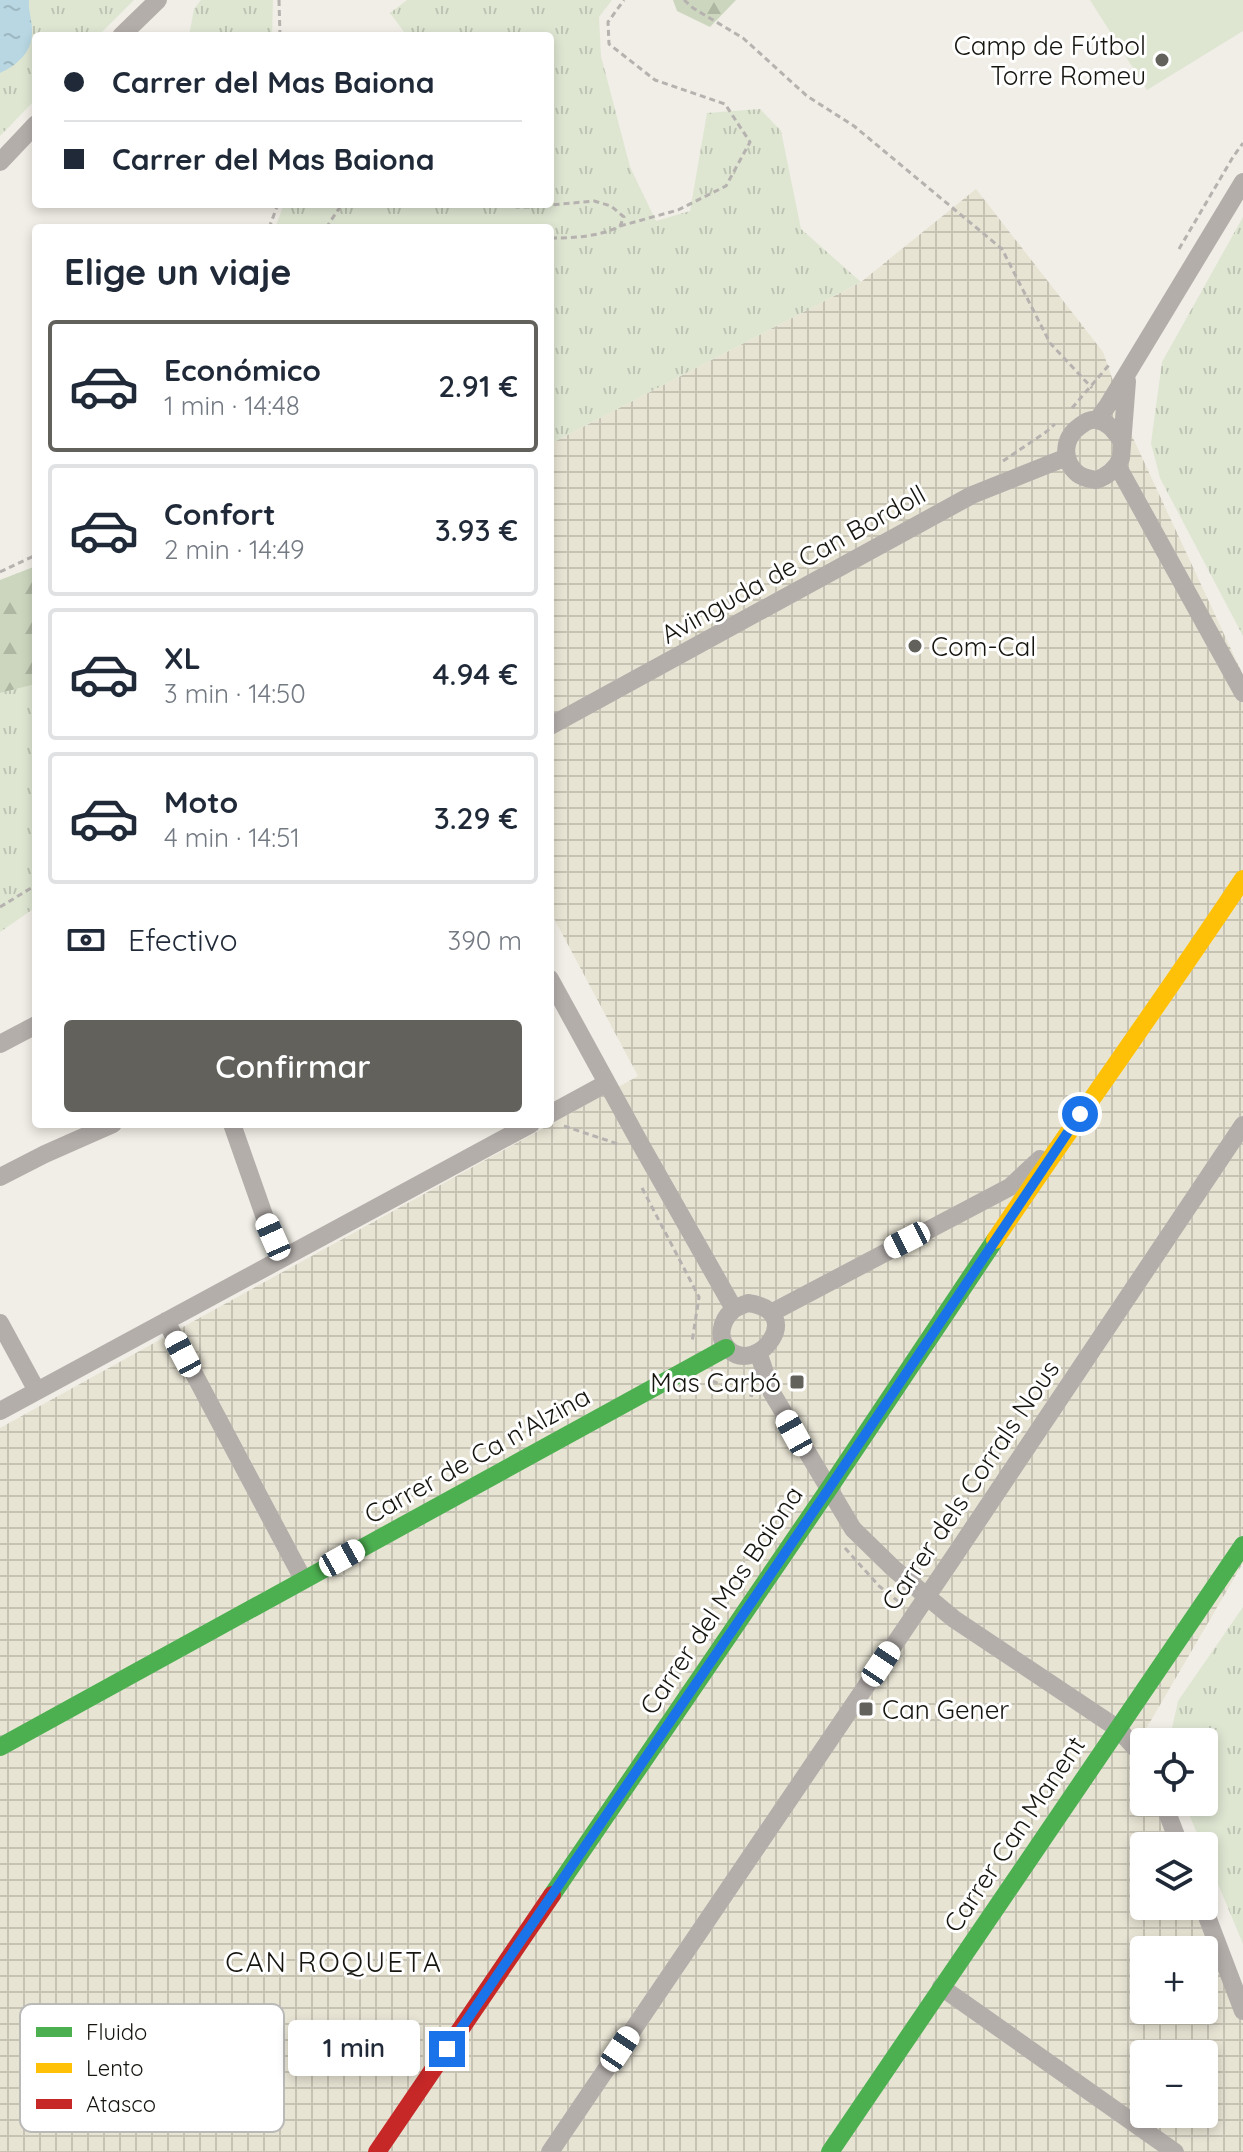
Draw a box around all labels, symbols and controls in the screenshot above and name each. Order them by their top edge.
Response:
place label: Camp de Fútbol Torre Romeu [954,29,1146,92]
marker: Camp de Fútbol Torre Romeu [1153,51,1171,69]
text: Carrer del Mas Baiona [112,63,434,101]
text: Carrer del Mas Baiona [112,140,434,178]
text: Elige un viaje [64,249,292,294]
icon: car [68,350,140,422]
text: Económico [164,351,321,389]
text: 2.91 € [438,367,518,405]
text: 1 min · 14:48 [164,389,300,422]
street label: Avinguda de Can Bordoll [655,477,931,651]
icon: car [68,494,140,566]
text: Confort [164,495,276,533]
text: 3.93 € [435,511,518,549]
text: 2 min · 14:49 [164,533,305,566]
place label: Com-Cal [931,630,1036,663]
marker: Com-Cal [906,637,924,655]
icon: car [68,638,140,710]
text: XL [164,639,201,677]
text: 4.94 € [433,655,518,693]
text: 3 min · 14:50 [164,677,306,710]
icon: car [68,782,140,854]
text: Moto [164,783,238,821]
text: 3.29 € [434,799,518,837]
text: 4 min · 14:51 [164,821,300,854]
icon: cash [64,918,108,962]
text: Efectivo [128,921,238,959]
text: 390 m [448,924,522,957]
button: Confirmar [64,1020,522,1112]
route start [1062,1096,1098,1132]
car [252,1210,294,1264]
car [880,1218,934,1262]
car [161,1327,205,1381]
street label: Carrer dels Corrals Nous [874,1354,1066,1616]
place label: Mas Carbó [650,1366,781,1399]
marker: Mas Carbó [788,1373,806,1391]
street label: Carrer de Ca n'Alzina [358,1379,596,1531]
car [772,1406,816,1460]
street label: Carrer del Mas Baiona [632,1479,810,1721]
car [315,1536,369,1580]
car [858,1637,904,1691]
place label: Can Gener [882,1693,1009,1726]
marker: Can Gener [857,1700,875,1718]
map controls [1130,1728,1218,2128]
button: locate [1130,1728,1218,1816]
street label: Carrer Can Manent [936,1730,1092,1938]
button: layers [1130,1832,1218,1920]
button: + [1130,1936,1218,2024]
district label: CAN ROQUETA [225,1944,443,1979]
legend [20,2004,284,2132]
text: Fluido [86,2018,147,2046]
callout: 1 min [287,2021,419,2077]
car [597,2022,643,2076]
text: 1 min [323,2031,385,2064]
route end [429,2031,465,2067]
button: − [1130,2040,1218,2128]
text: Lento [86,2054,144,2082]
text: Atasco [86,2090,156,2118]

